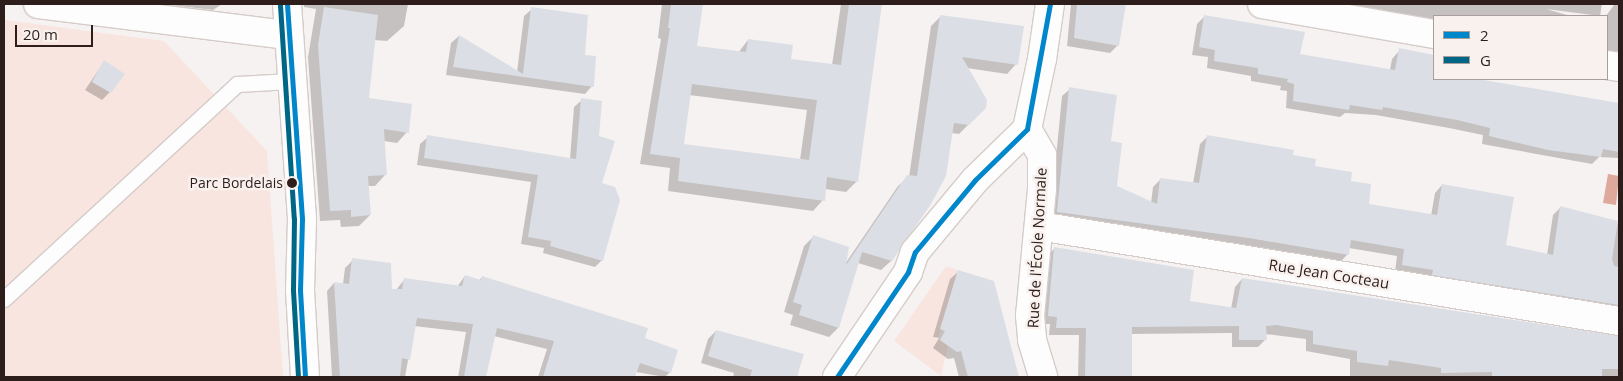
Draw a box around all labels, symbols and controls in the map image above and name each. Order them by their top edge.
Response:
scale bar [18,15,95,47]
legend [1433,15,1608,80]
text: 20 m [23,24,58,44]
text: 2 [1480,25,1489,45]
text: G [1480,50,1491,70]
street label: Rue de l'École Normale [1024,167,1050,329]
place label: Parc Bordelais [190,175,283,191]
marker: Parc Bordelais [287,178,297,188]
street label: Rue Jean Cocteau [1268,256,1390,292]

